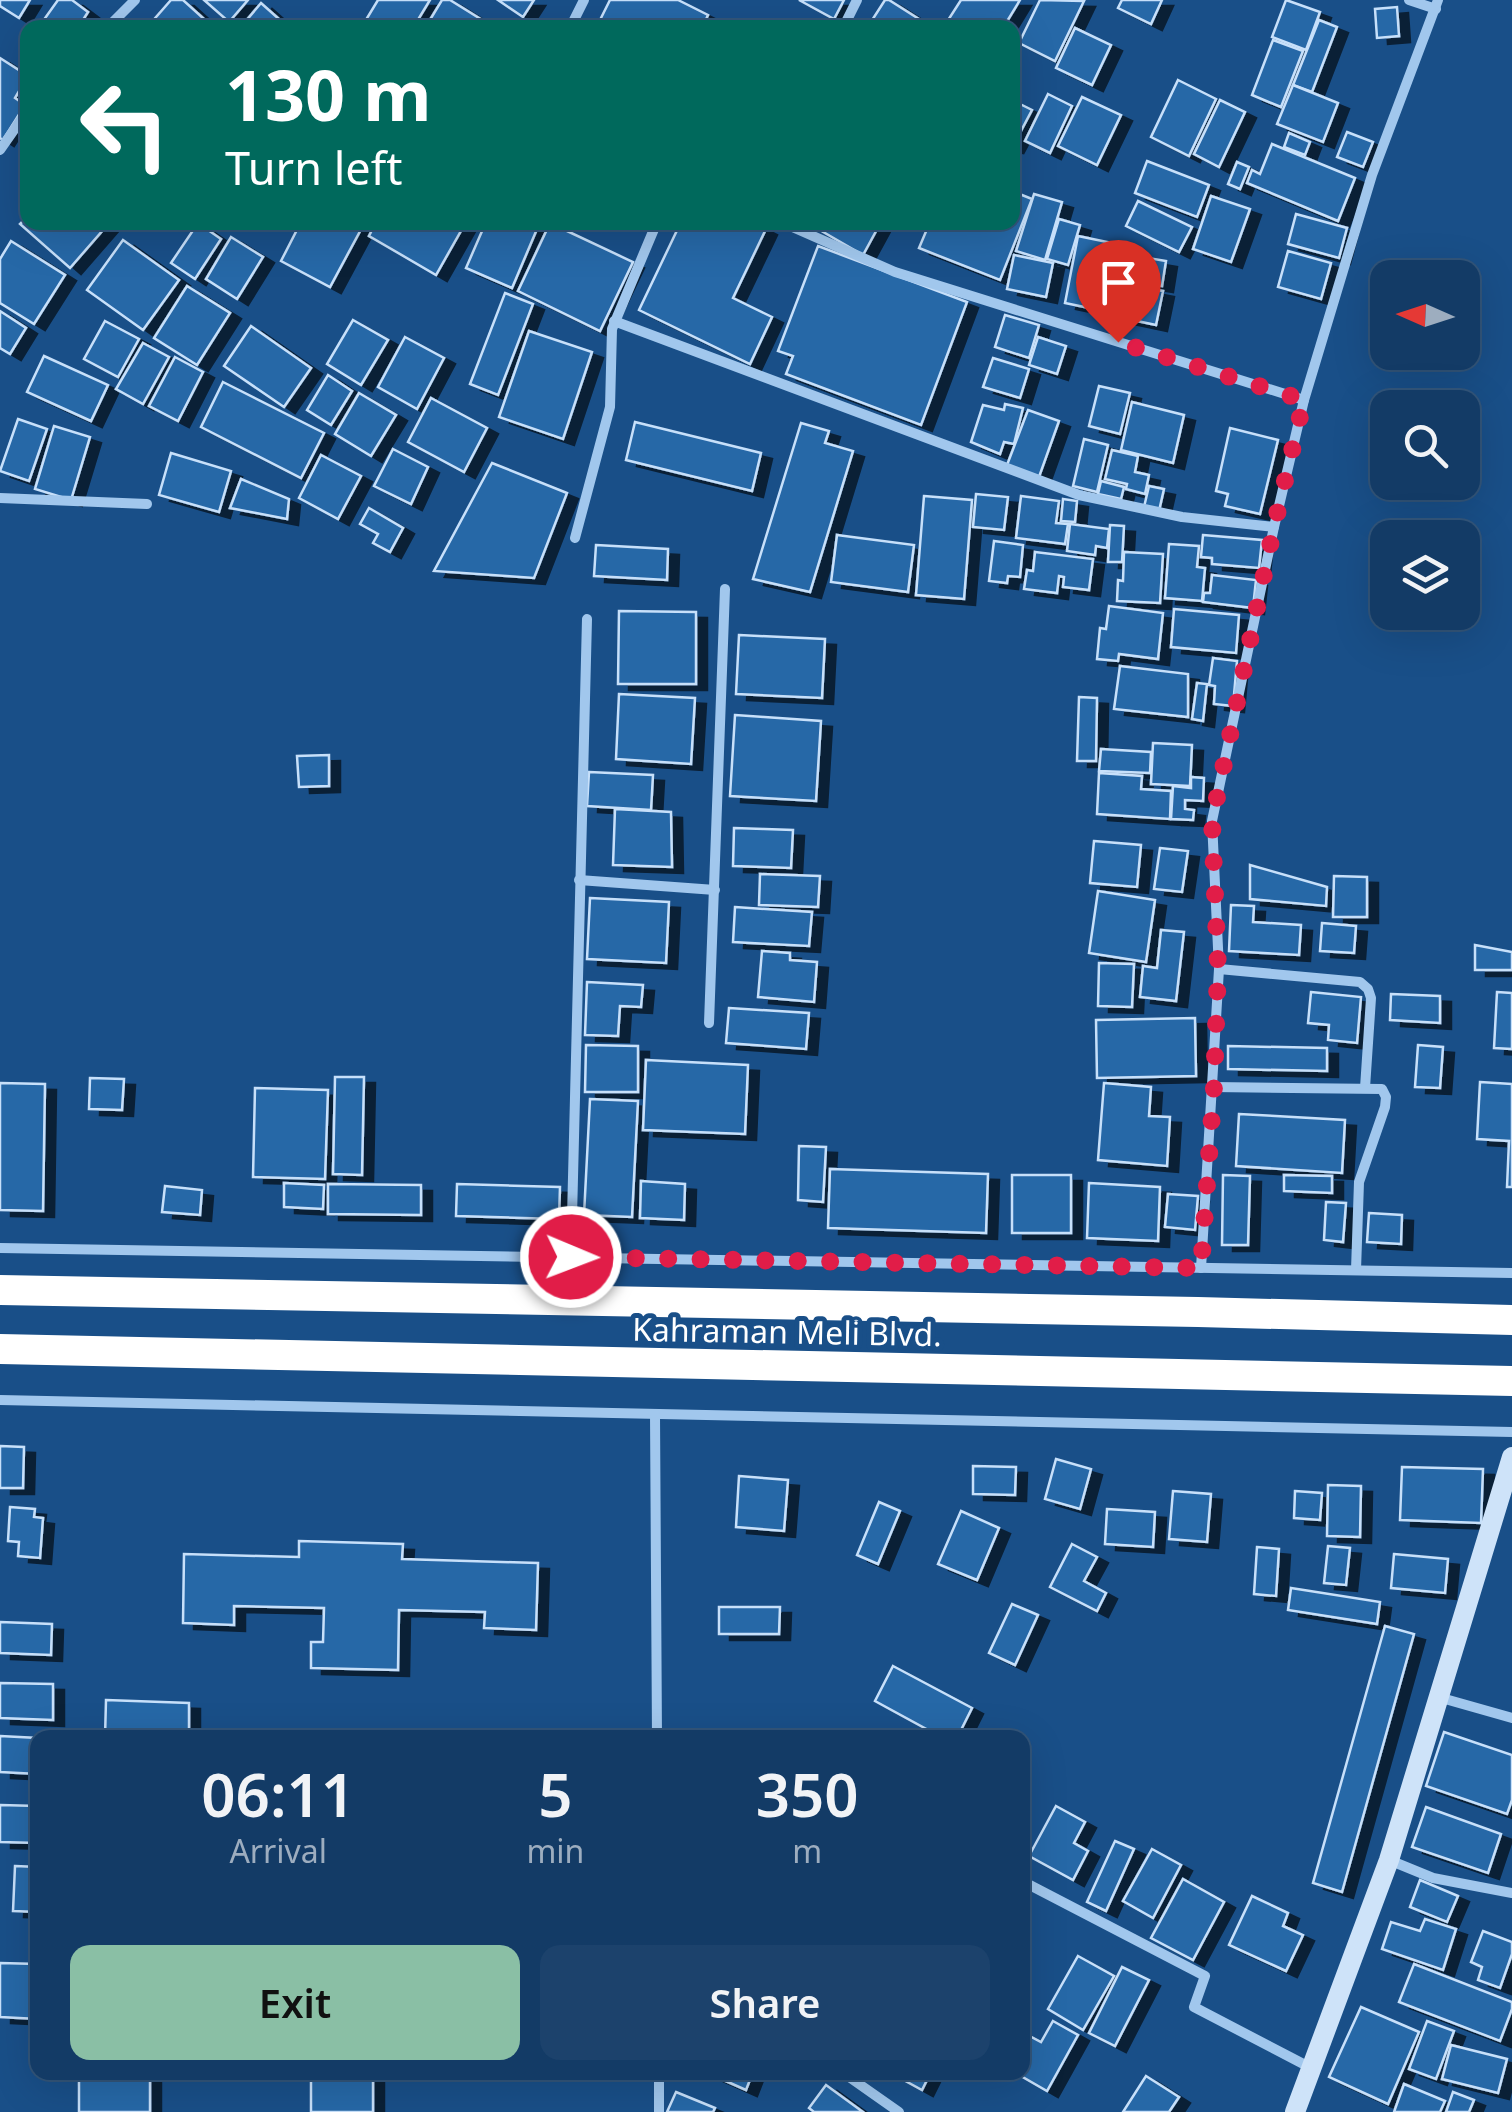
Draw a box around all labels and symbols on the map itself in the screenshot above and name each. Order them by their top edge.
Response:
pin [1076,240,1161,343]
north arrow [1370,260,1480,370]
position arrow [519,1205,623,1309]
street label: Kahraman Meli Blvd. [632,1307,942,1355]

